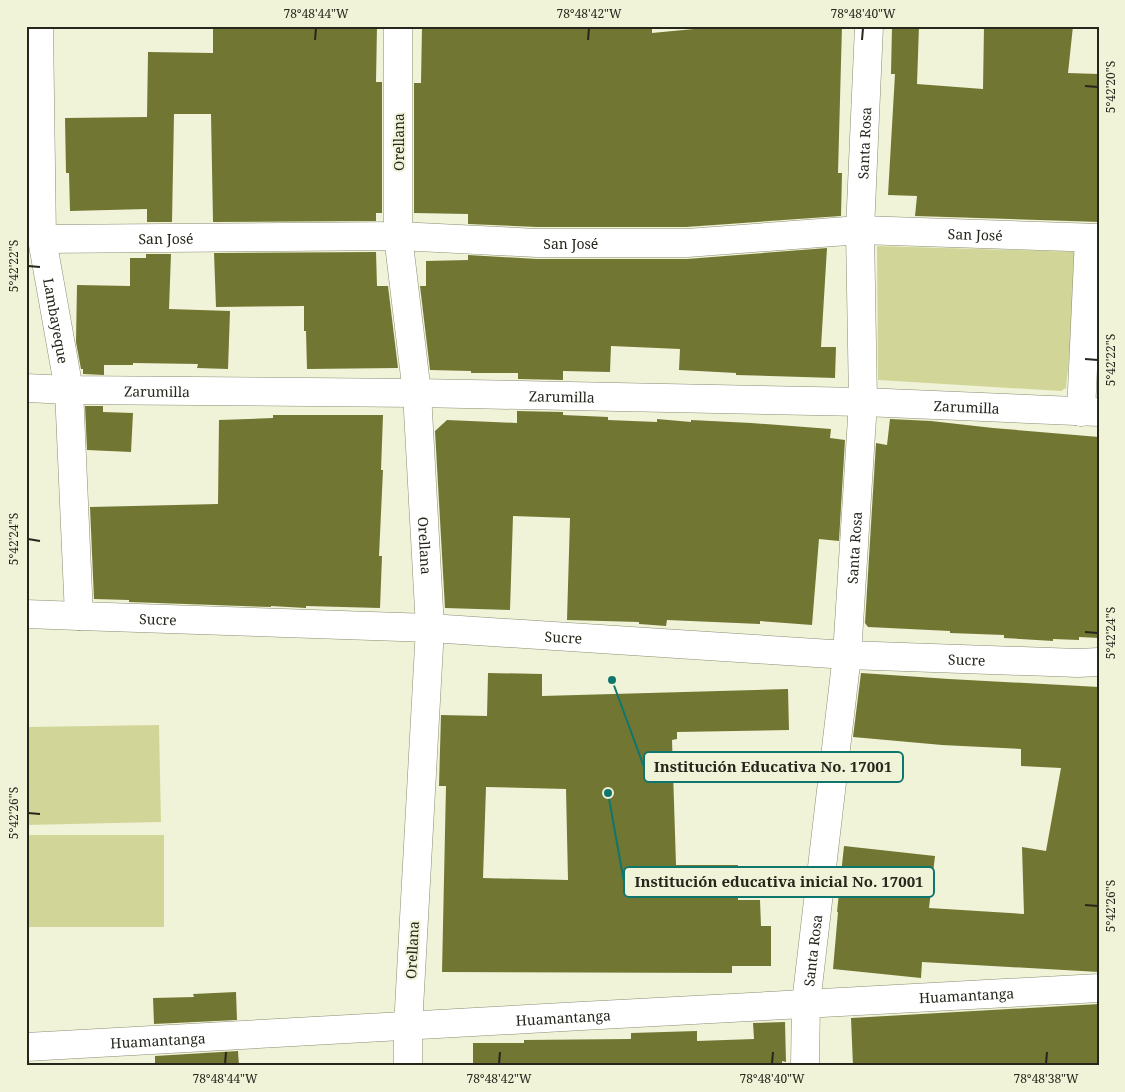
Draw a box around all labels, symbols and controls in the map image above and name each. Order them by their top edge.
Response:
text: 78°48'44"W [283,5,349,22]
text: 78°48'42"W [556,5,622,22]
text: 78°48'40"W [830,5,896,22]
text: 5°42'20"S [1102,61,1119,113]
street label: Santa Rosa [853,106,875,180]
street label: Orellana [389,113,408,171]
street label: San José [947,223,1003,244]
street label: San José [138,228,194,248]
street label: San José [543,234,598,253]
text: 5°42'22"S [5,240,22,292]
street label: Lambayeque [40,276,74,365]
text: 5°42'22"S [1102,334,1119,386]
street label: Zarumilla [124,381,190,401]
street label: Zarumilla [529,386,595,406]
street label: Zarumilla [933,396,1000,417]
street label: Santa Rosa [842,511,866,584]
text: 5°42'24"S [5,513,22,565]
street label: Orellana [414,516,437,575]
text: 5°42'24"S [1102,607,1119,659]
street label: Sucre [139,609,177,629]
street label: Sucre [544,626,583,647]
street label: Sucre [948,649,986,669]
callout: Institución Educativa No. 17001 [644,752,903,782]
text: Institución Educativa No. 17001 [654,756,892,776]
text: 5°42'26"S [5,787,22,839]
callout: Institución educativa inicial No. 17001 [624,867,934,897]
text: Institución educativa inicial No. 17001 [634,871,924,891]
text: 5°42'26"S [1102,880,1119,932]
street label: Santa Rosa [799,913,826,987]
street label: Orellana [401,920,423,979]
street label: Huamantanga [918,983,1015,1007]
street label: Huamantanga [515,1005,611,1029]
street label: Huamantanga [110,1028,206,1052]
text: 78°48'44"W [192,1070,258,1087]
text: 78°48'42"W [466,1070,532,1087]
text: 78°48'40"W [739,1070,805,1087]
text: 78°48'38"W [1013,1070,1079,1087]

